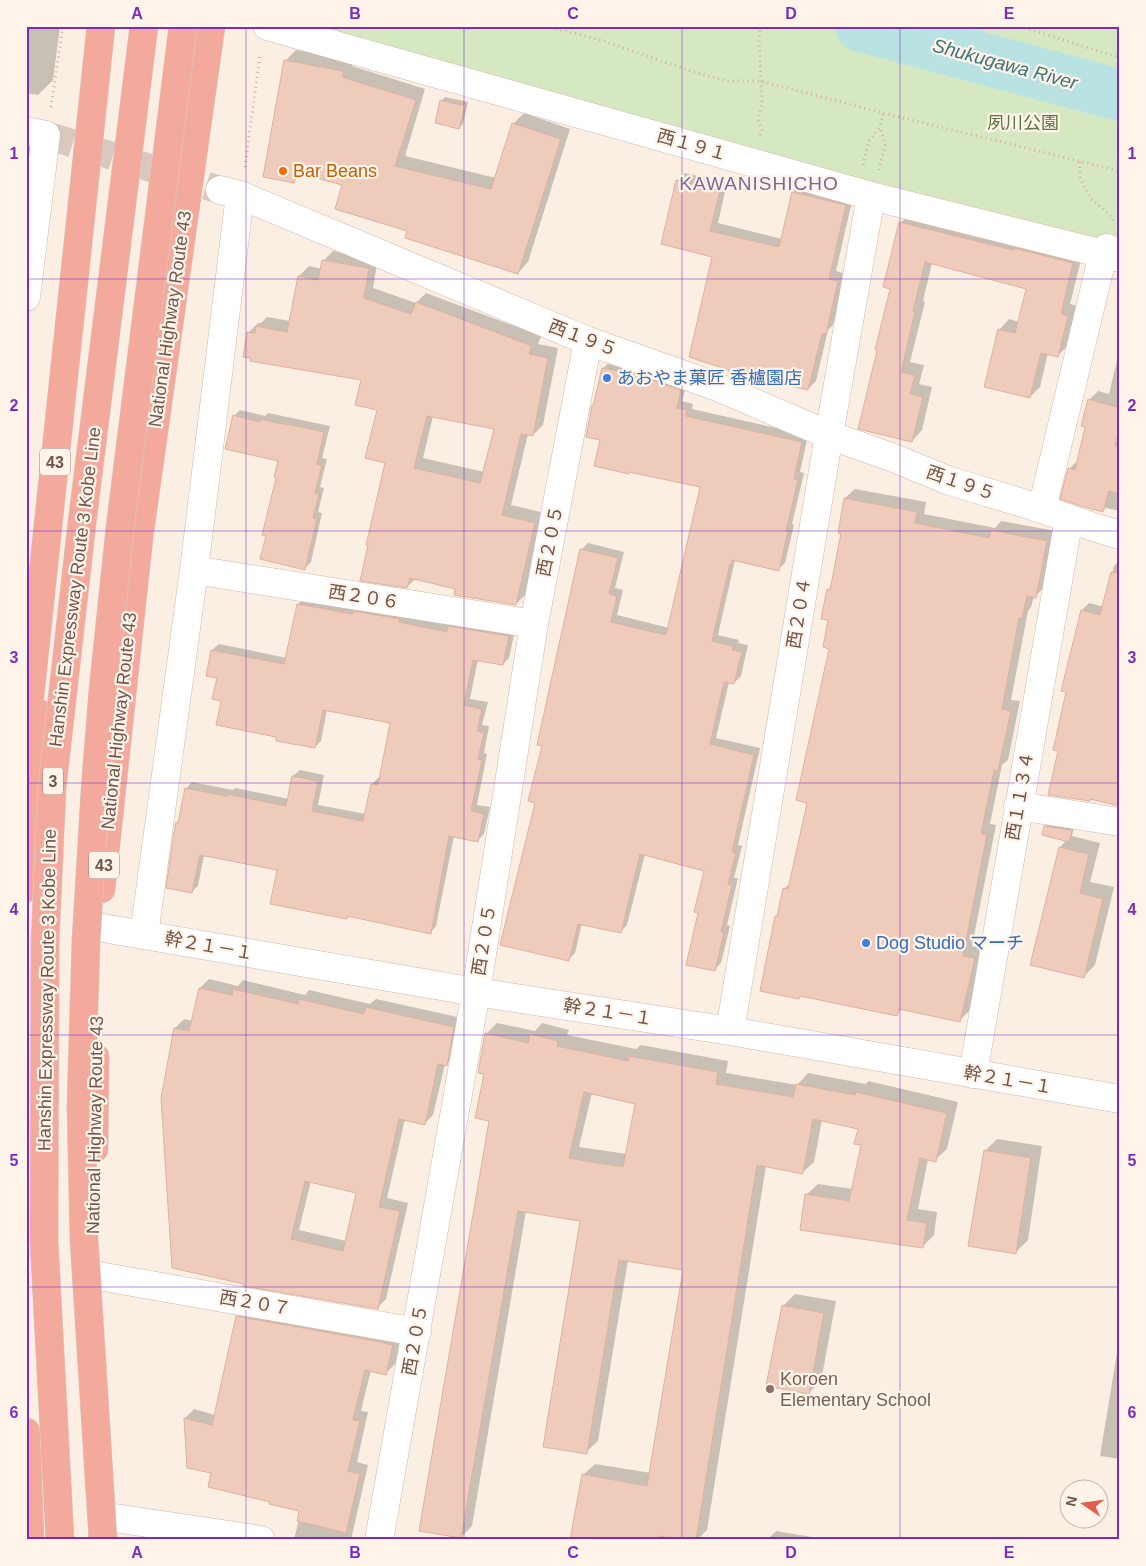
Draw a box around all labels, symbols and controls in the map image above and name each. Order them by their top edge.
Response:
text: A [131,5,143,22]
text: B [349,5,361,22]
text: C [567,5,579,22]
text: D [785,5,797,22]
text: E [1004,5,1015,22]
water label: Shukugawa River [930,35,1080,94]
park label: 夙川公園 [987,113,1059,133]
street label: 西１９１ [655,125,729,165]
text: 1 [10,145,19,162]
text: 1 [1128,145,1137,162]
place label: Bar Beans [293,161,377,181]
marker: Bar Beans [277,165,289,177]
district label: KAWANISHICHO [679,173,839,194]
street label: National Highway Route 43 [145,210,195,428]
street label: 西１９５ [546,316,620,360]
place label: あおやま菓匠 香櫨園店 [617,368,802,388]
marker: あおやま菓匠 香櫨園店 [601,372,613,384]
text: 2 [10,397,19,414]
text: 2 [1128,397,1137,414]
street label: Hanshin Expressway Route 3 Kobe Line [45,426,105,748]
road number: 43 [40,448,70,476]
street label: 西１９５ [924,462,998,504]
street label: 西２０５ [533,504,567,578]
street label: 西２０４ [783,576,815,650]
street label: 西２０６ [327,581,401,613]
street label: National Highway Route 43 [98,611,140,831]
text: 3 [10,649,19,666]
text: 3 [1128,649,1137,666]
street label: 西１１３４ [1002,750,1038,842]
road number: 3 [43,768,63,794]
street label: Hanshin Expressway Route 3 Kobe Line [34,829,60,1151]
road number: 43 [89,852,119,878]
text: 4 [10,901,19,918]
text: 4 [1128,901,1137,918]
street label: 西２０５ [468,903,500,977]
street label: 幹２１－１ [163,928,255,964]
place label: Dog Studio マーチ [876,933,1024,953]
marker: Dog Studio マーチ [860,937,872,949]
street label: 幹２１－１ [562,995,654,1029]
street label: National Highway Route 43 [83,1016,107,1234]
street label: 幹２１－１ [962,1062,1054,1098]
text: 5 [10,1152,19,1169]
text: 5 [1128,1152,1137,1169]
street label: 西２０７ [218,1287,292,1319]
street label: 西２０５ [399,1303,431,1377]
place label: Koroen Elementary School [780,1369,931,1410]
marker: Koroen Elementary School [764,1383,776,1395]
text: 6 [10,1404,19,1421]
text: 6 [1128,1404,1137,1421]
north arrow [1058,1478,1108,1528]
text: N [1062,1494,1080,1508]
text: A [131,1544,143,1561]
text: B [349,1544,361,1561]
text: C [567,1544,579,1561]
text: D [785,1544,797,1561]
text: E [1004,1544,1015,1561]

